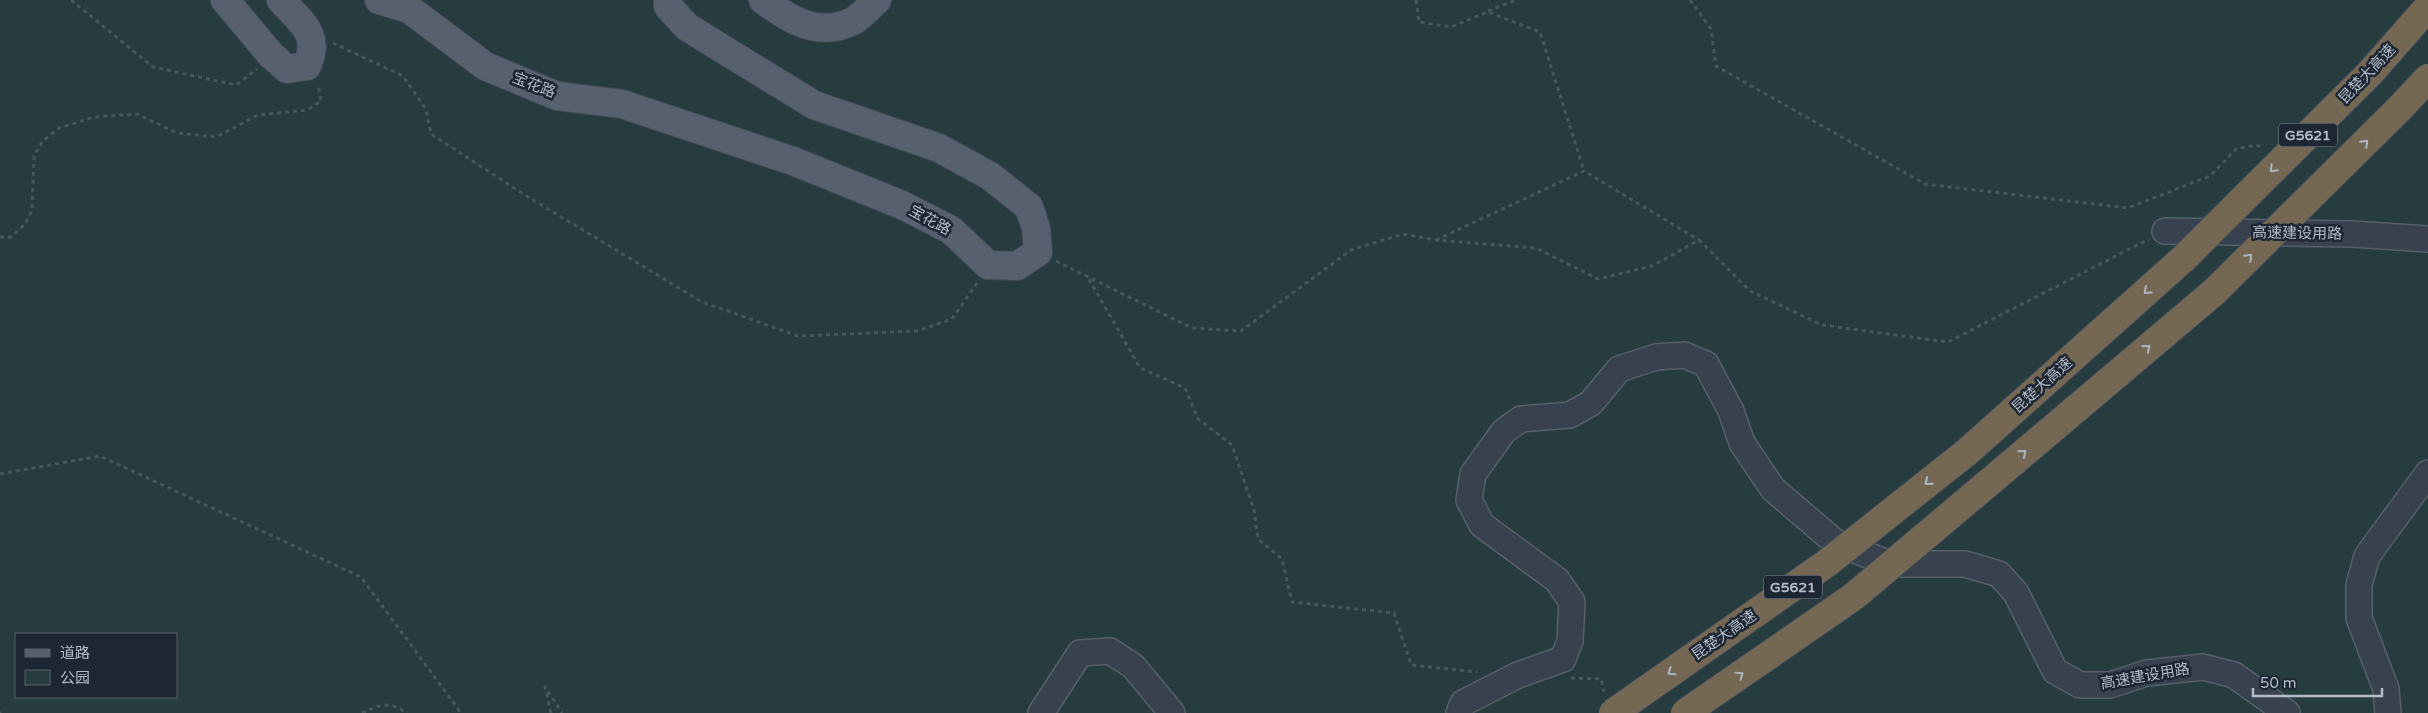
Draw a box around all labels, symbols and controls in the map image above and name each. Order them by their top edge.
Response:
street label: 昆楚大高速 [2335,40,2399,108]
street label: 宝花路 [510,69,558,101]
road number: G5621 [2279,124,2337,146]
one-way arrow [2359,140,2368,149]
one-way arrow [2270,163,2279,172]
street label: 宝花路 [906,201,954,239]
street label: 高速建设用路 [2252,223,2342,243]
one-way arrow [2243,254,2252,263]
one-way arrow [2144,285,2153,294]
one-way arrow [2142,345,2151,354]
street label: 昆楚大高速 [2008,353,2076,417]
one-way arrow [2018,450,2027,459]
one-way arrow [1925,477,1934,486]
road number: G5621 [1764,576,1822,598]
street label: 昆楚大高速 [1688,606,1760,664]
legend [15,633,178,698]
text: 道路 [60,644,90,662]
street label: 高速建设用路 [2099,659,2191,693]
one-way arrow [1667,666,1677,675]
scale bar [2253,666,2382,698]
text: 公园 [60,669,90,687]
one-way arrow [1734,672,1744,681]
text: 50 m [2260,674,2297,692]

